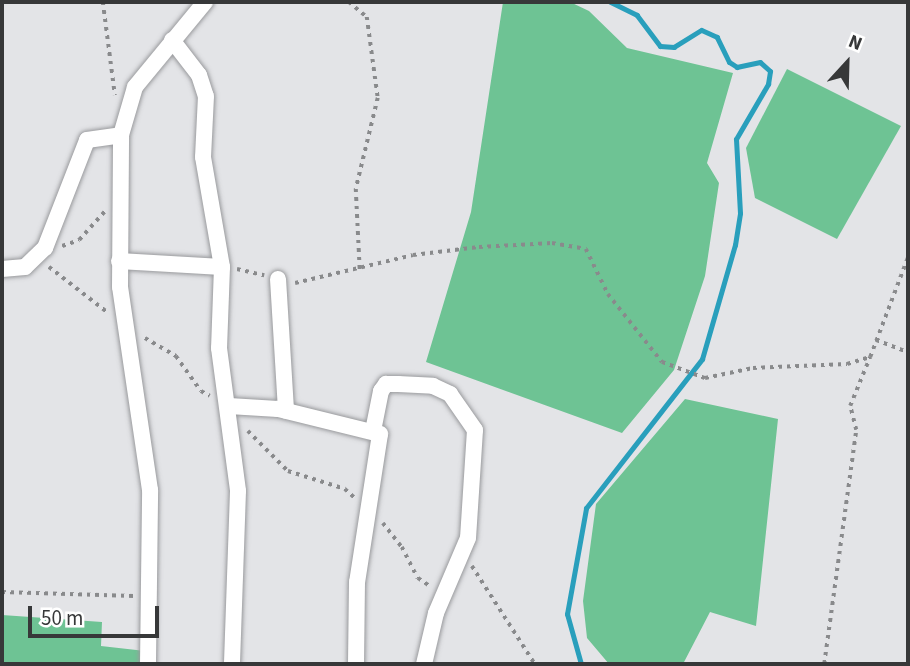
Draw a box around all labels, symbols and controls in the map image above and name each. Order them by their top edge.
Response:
north arrow [812,28,882,98]
text: N [844,28,866,58]
scale bar [32,592,163,636]
text: 50 m [41,603,83,633]

